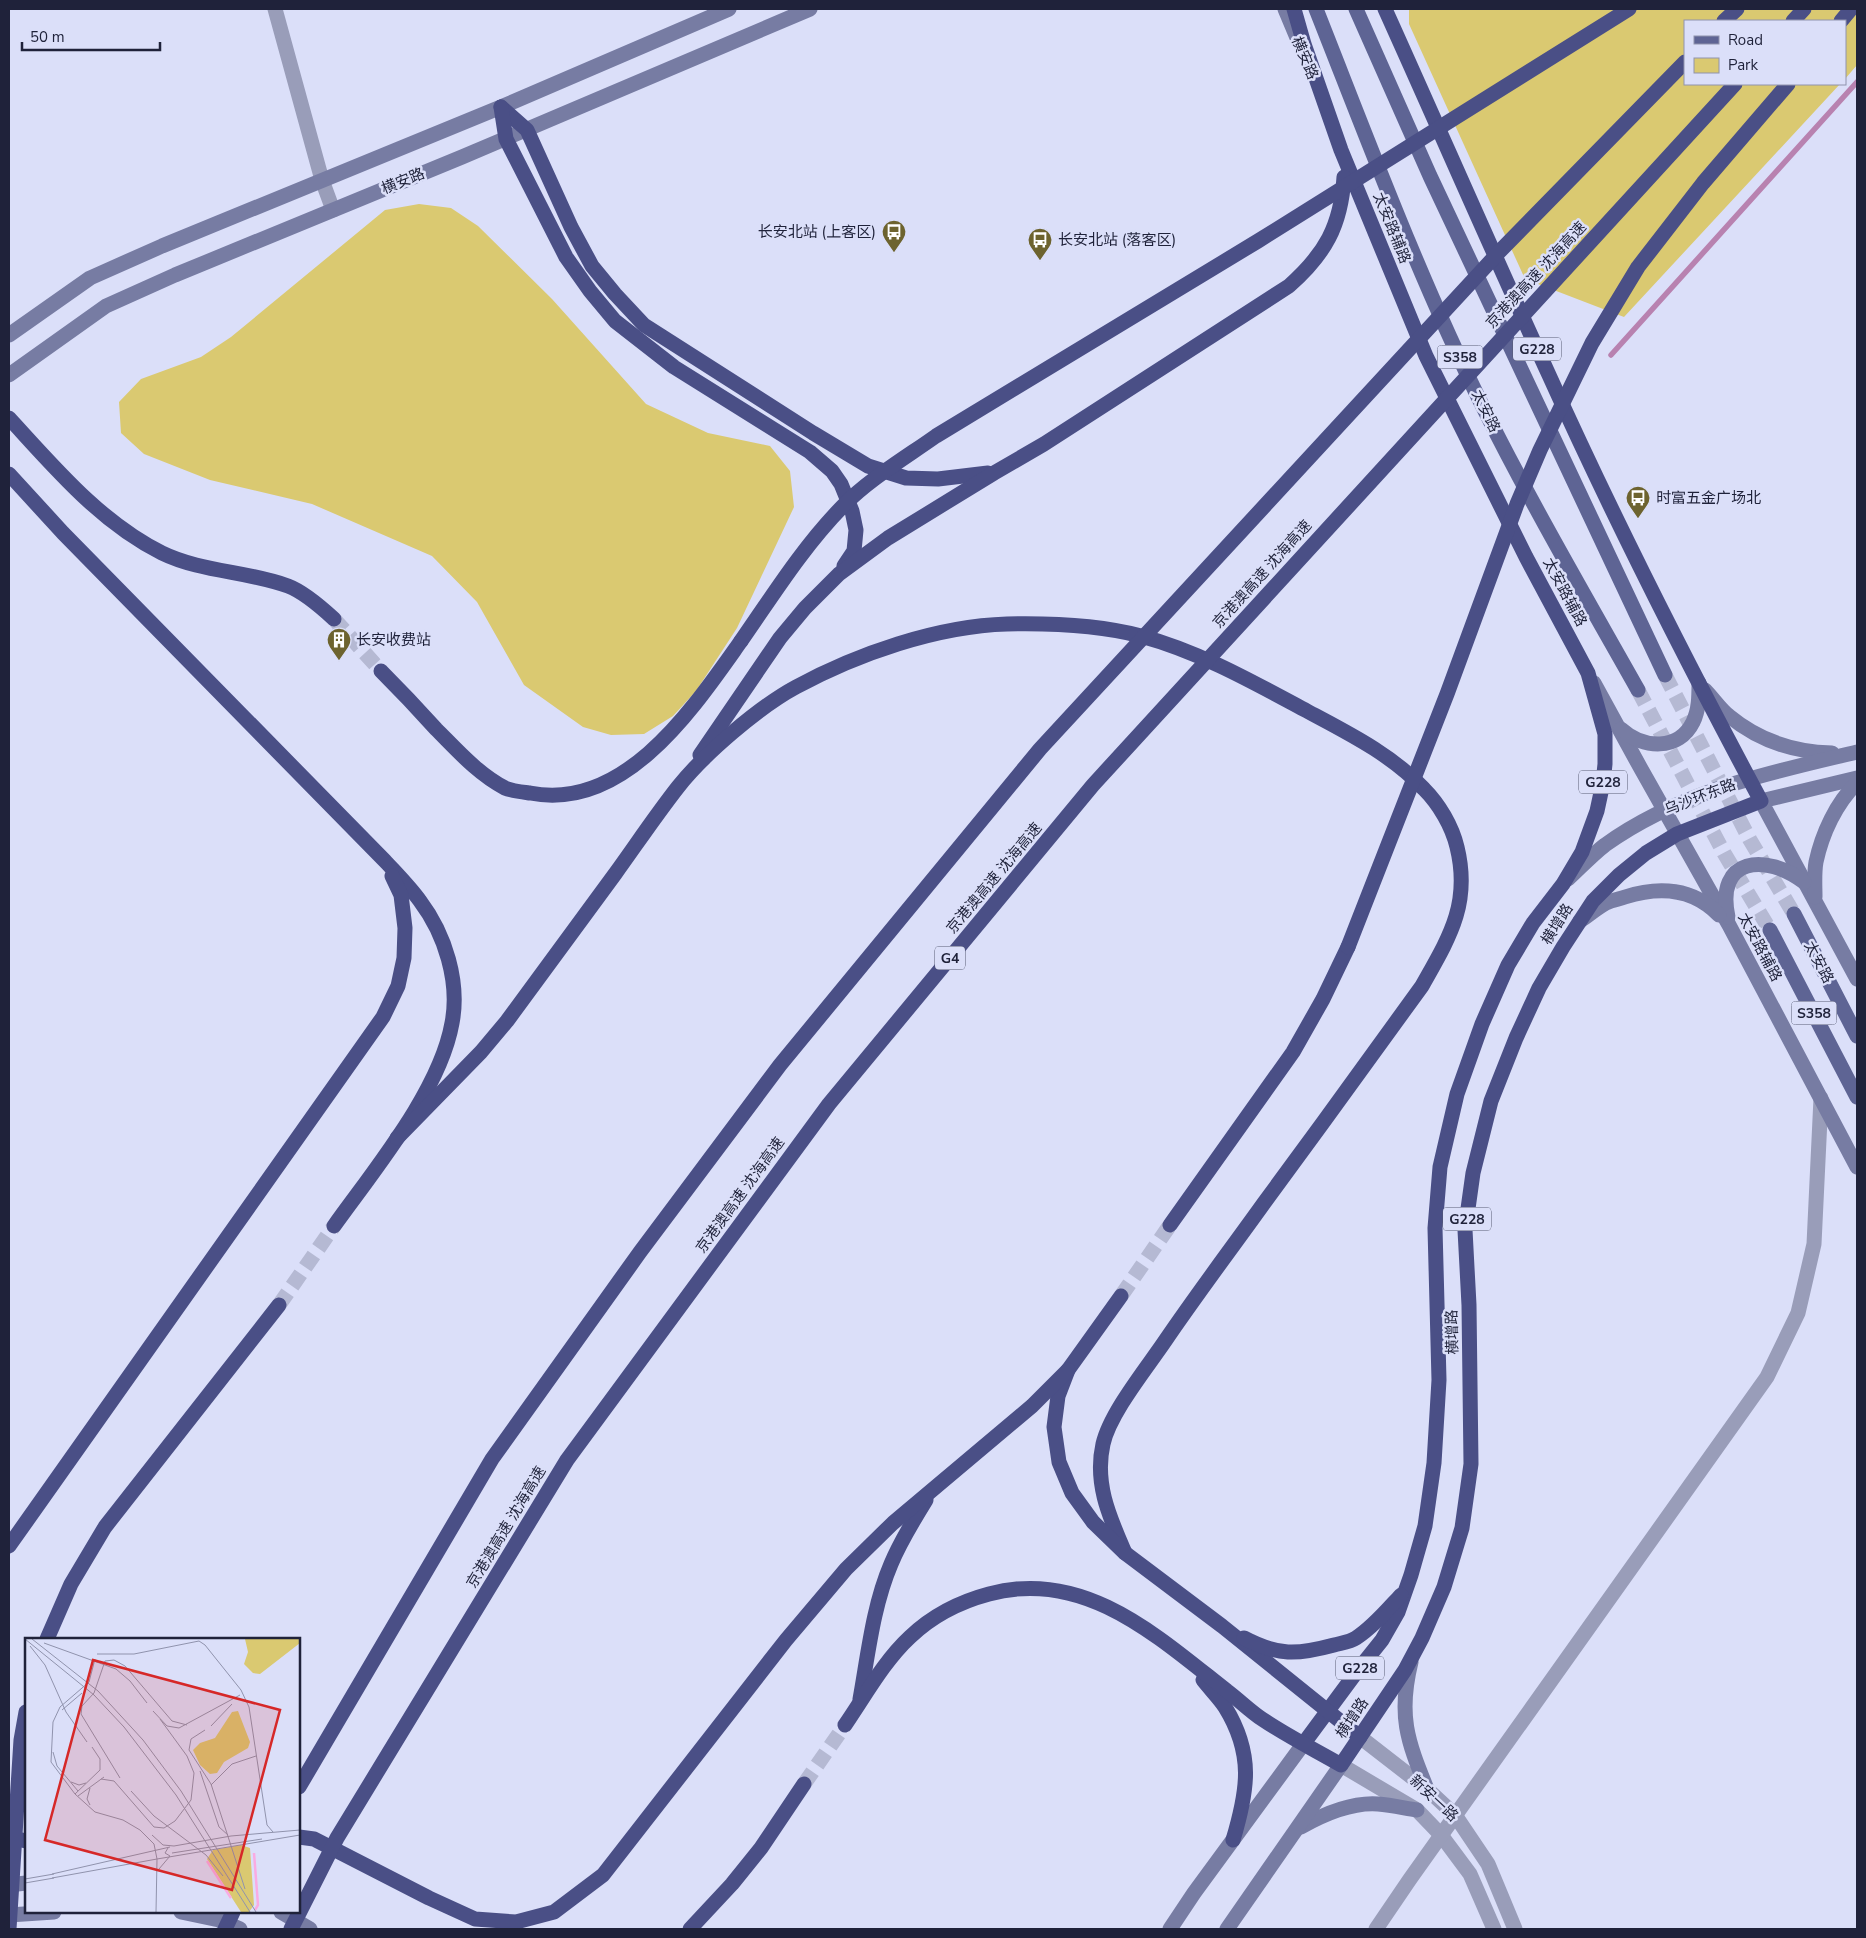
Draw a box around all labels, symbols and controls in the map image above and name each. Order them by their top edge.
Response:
scale bar [22,20,160,52]
legend [1684,20,1846,85]
text: 50 m [30,27,65,47]
text: Road [1728,30,1763,50]
street label: 横安路 [1287,33,1323,83]
text: Park [1728,55,1758,75]
street label: 横安路 [378,163,428,199]
street label: 太安路辅路 [1369,189,1415,267]
street label: 京港澳高速 沈海高速 [1481,217,1591,333]
bus stop icon: 长安北站 (上客区) [881,219,907,253]
place label: 长安北站 (上客区) [758,222,876,242]
bus stop icon: 长安北站 (落客区) [1027,227,1053,261]
place label: 长安北站 (落客区) [1058,230,1176,250]
road number: G228 [1513,338,1561,360]
road number: S358 [1438,346,1482,368]
street label: 太安路 [1467,386,1505,436]
bus stop icon: 时富五金广场北 [1625,485,1651,519]
place label: 时富五金广场北 [1656,488,1761,508]
street label: 京港澳高速 沈海高速 [1208,516,1316,632]
street label: 太安路辅路 [1539,554,1591,630]
building icon: 长安收费站 [326,627,352,661]
place label: 长安收费站 [356,630,431,650]
road number: G228 [1579,770,1627,794]
street label: 乌沙环东路 [1661,774,1739,820]
street label: 京港澳高速 沈海高速 [942,818,1046,938]
street label: 横增路 [1537,900,1577,948]
street label: 太安路辅路 [1734,909,1786,985]
street label: 太安路 [1800,937,1838,987]
road number: G4 [935,946,965,970]
road number: S358 [1792,1001,1836,1024]
street label: 京港澳高速 沈海高速 [691,1133,789,1257]
road number: G228 [1443,1208,1491,1230]
street label: 横增路 [1442,1309,1462,1355]
street label: 京港澳高速 沈海高速 [462,1462,550,1592]
inset map [25,1638,300,1913]
road number: G228 [1336,1656,1384,1680]
street label: 横增路 [1331,1694,1373,1742]
street label: 新安一路 [1405,1770,1463,1826]

